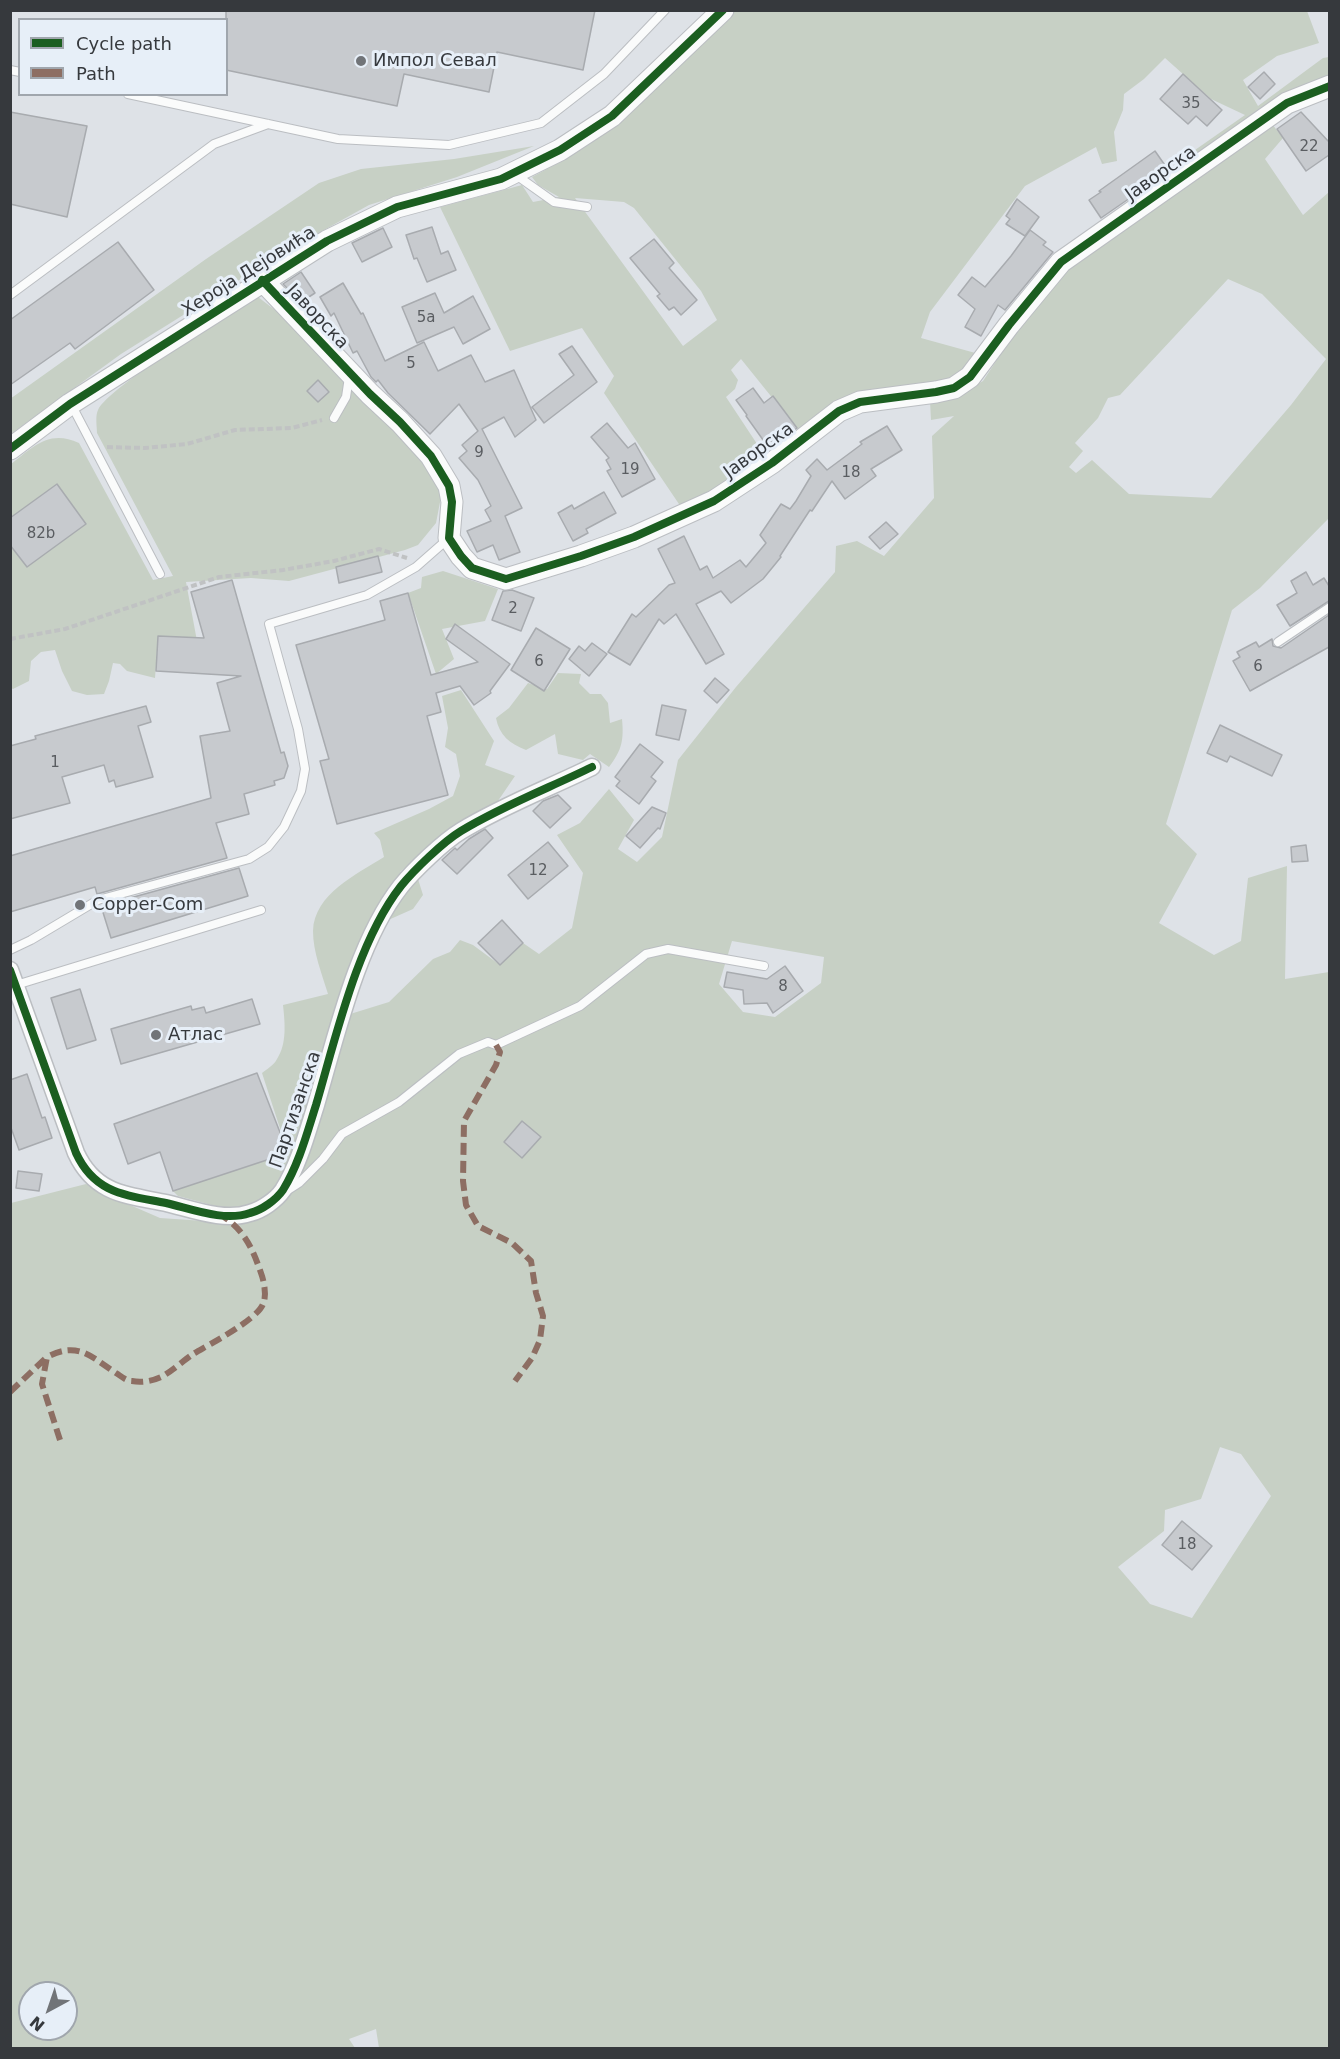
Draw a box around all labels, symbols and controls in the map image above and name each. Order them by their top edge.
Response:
legend [18,18,228,96]
text: Cycle path [76,33,172,54]
place label: Импол Севал [373,50,497,72]
marker: Импол Севал [354,54,368,68]
text: Path [76,63,116,84]
house number: 35 [1181,95,1201,113]
house number: 22 [1299,138,1319,156]
street label: Јаворска [1122,142,1200,206]
street label: Хероја Дејовића [178,222,320,322]
street label: Јаворска [281,280,353,354]
house number: 5a [417,309,435,327]
house number: 5 [406,355,416,373]
street label: Јаворска [720,418,798,484]
house number: 9 [474,444,484,462]
house number: 19 [620,461,640,479]
house number: 18 [841,464,861,482]
house number: 82b [27,525,55,543]
house number: 2 [508,600,518,618]
house number: 6 [534,653,544,671]
house number: 6 [1253,658,1263,676]
house number: 1 [50,754,60,772]
house number: 12 [528,862,548,880]
place label: Copper-Com [92,894,203,916]
marker: Copper-Com [73,898,87,912]
house number: 8 [778,978,788,996]
place label: Атлас [168,1024,223,1046]
marker: Атлас [149,1028,163,1042]
street label: Партизанска [266,1049,326,1171]
house number: 18 [1177,1536,1197,1554]
north arrow [18,1981,78,2041]
text: N [26,2012,49,2035]

